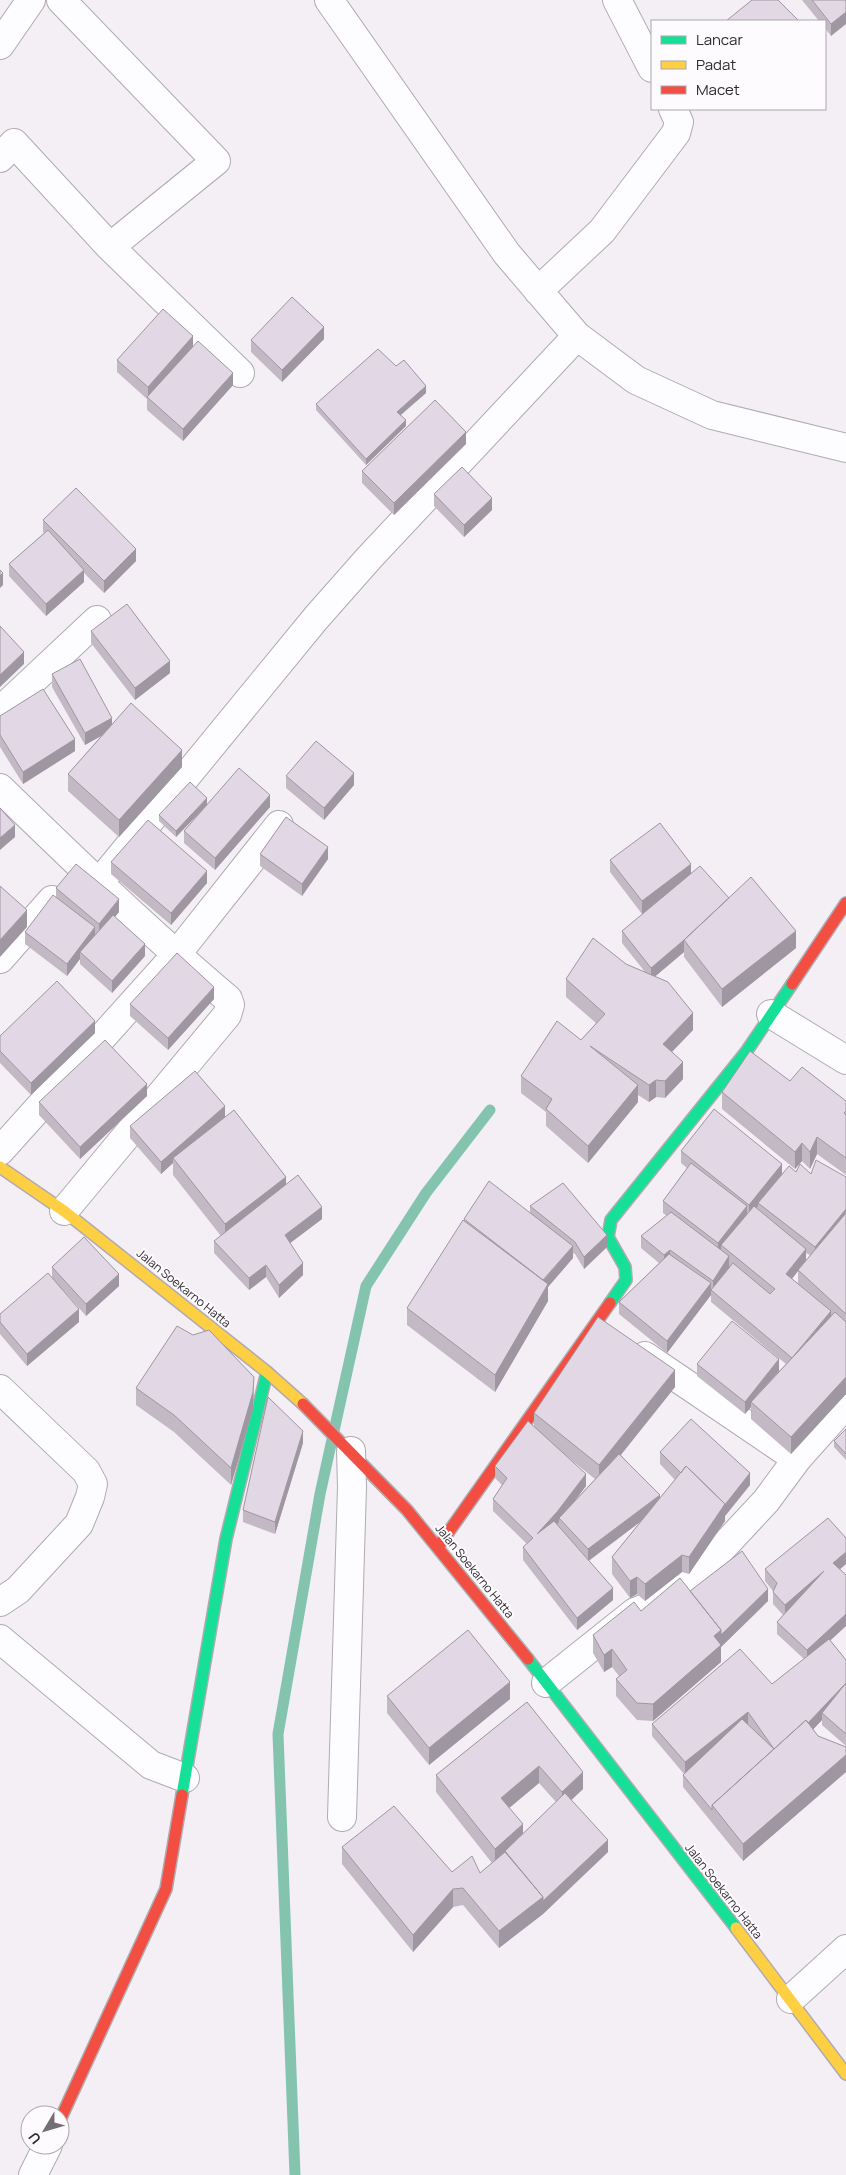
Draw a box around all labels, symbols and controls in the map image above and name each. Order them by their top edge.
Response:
legend [651,20,826,110]
text: Lancar [696,29,743,50]
text: Padat [696,54,736,75]
text: Macet [696,79,740,100]
street label: Jalan Soekarno Hatta [133,1245,235,1331]
street label: Jalan Soekarno Hatta [432,1520,518,1622]
street label: Jalan Soekarno Hatta [681,1840,767,1942]
north arrow [20,2105,70,2155]
text: U [24,2128,45,2148]

